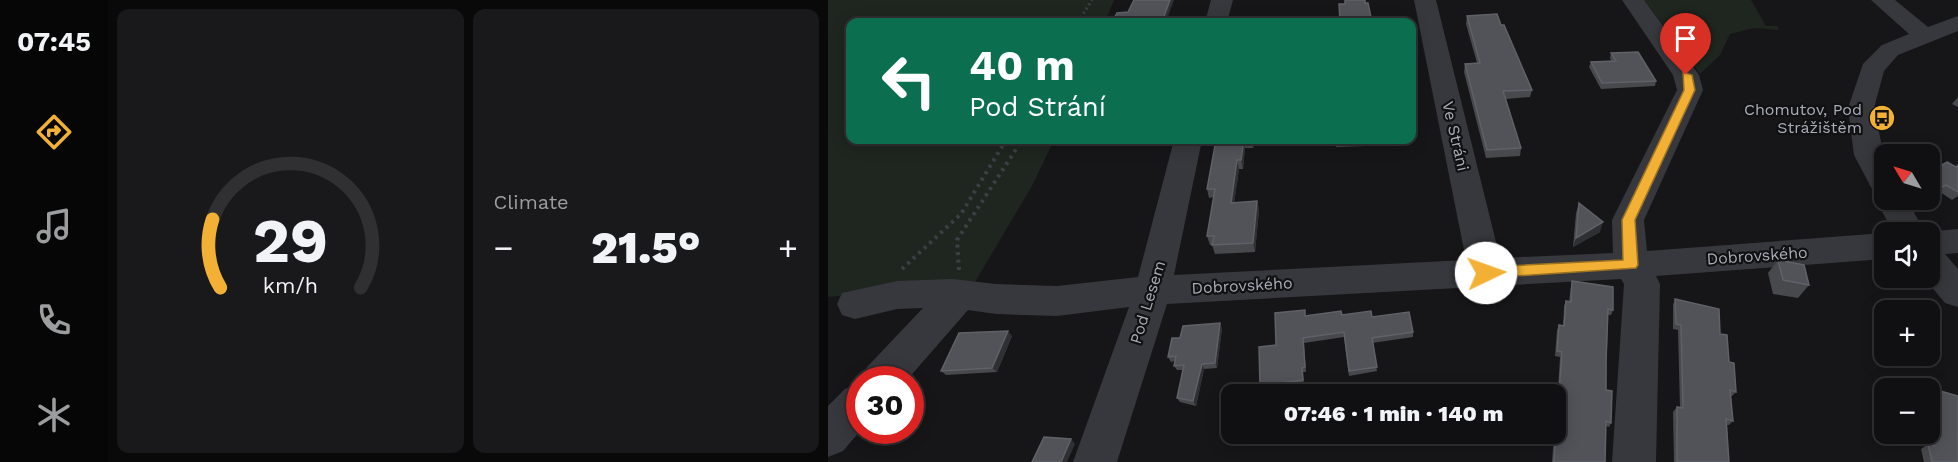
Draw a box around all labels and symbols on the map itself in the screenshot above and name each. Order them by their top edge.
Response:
pin [1660,13,1711,75]
street label: Ve Stráni [1438,99,1473,173]
place label: Chomutov, Pod Strážištěm [1744,100,1862,137]
bus stop icon: Chomutov, Pod Strážištěm [1867,103,1897,133]
north arrow [1874,144,1940,210]
position arrow [1454,241,1518,305]
street label: Dobrovského [1706,242,1808,269]
street label: Pod Lesem [1126,258,1169,346]
street label: Dobrovského [1191,273,1293,298]
speed limit sign: 30 [846,366,924,444]

